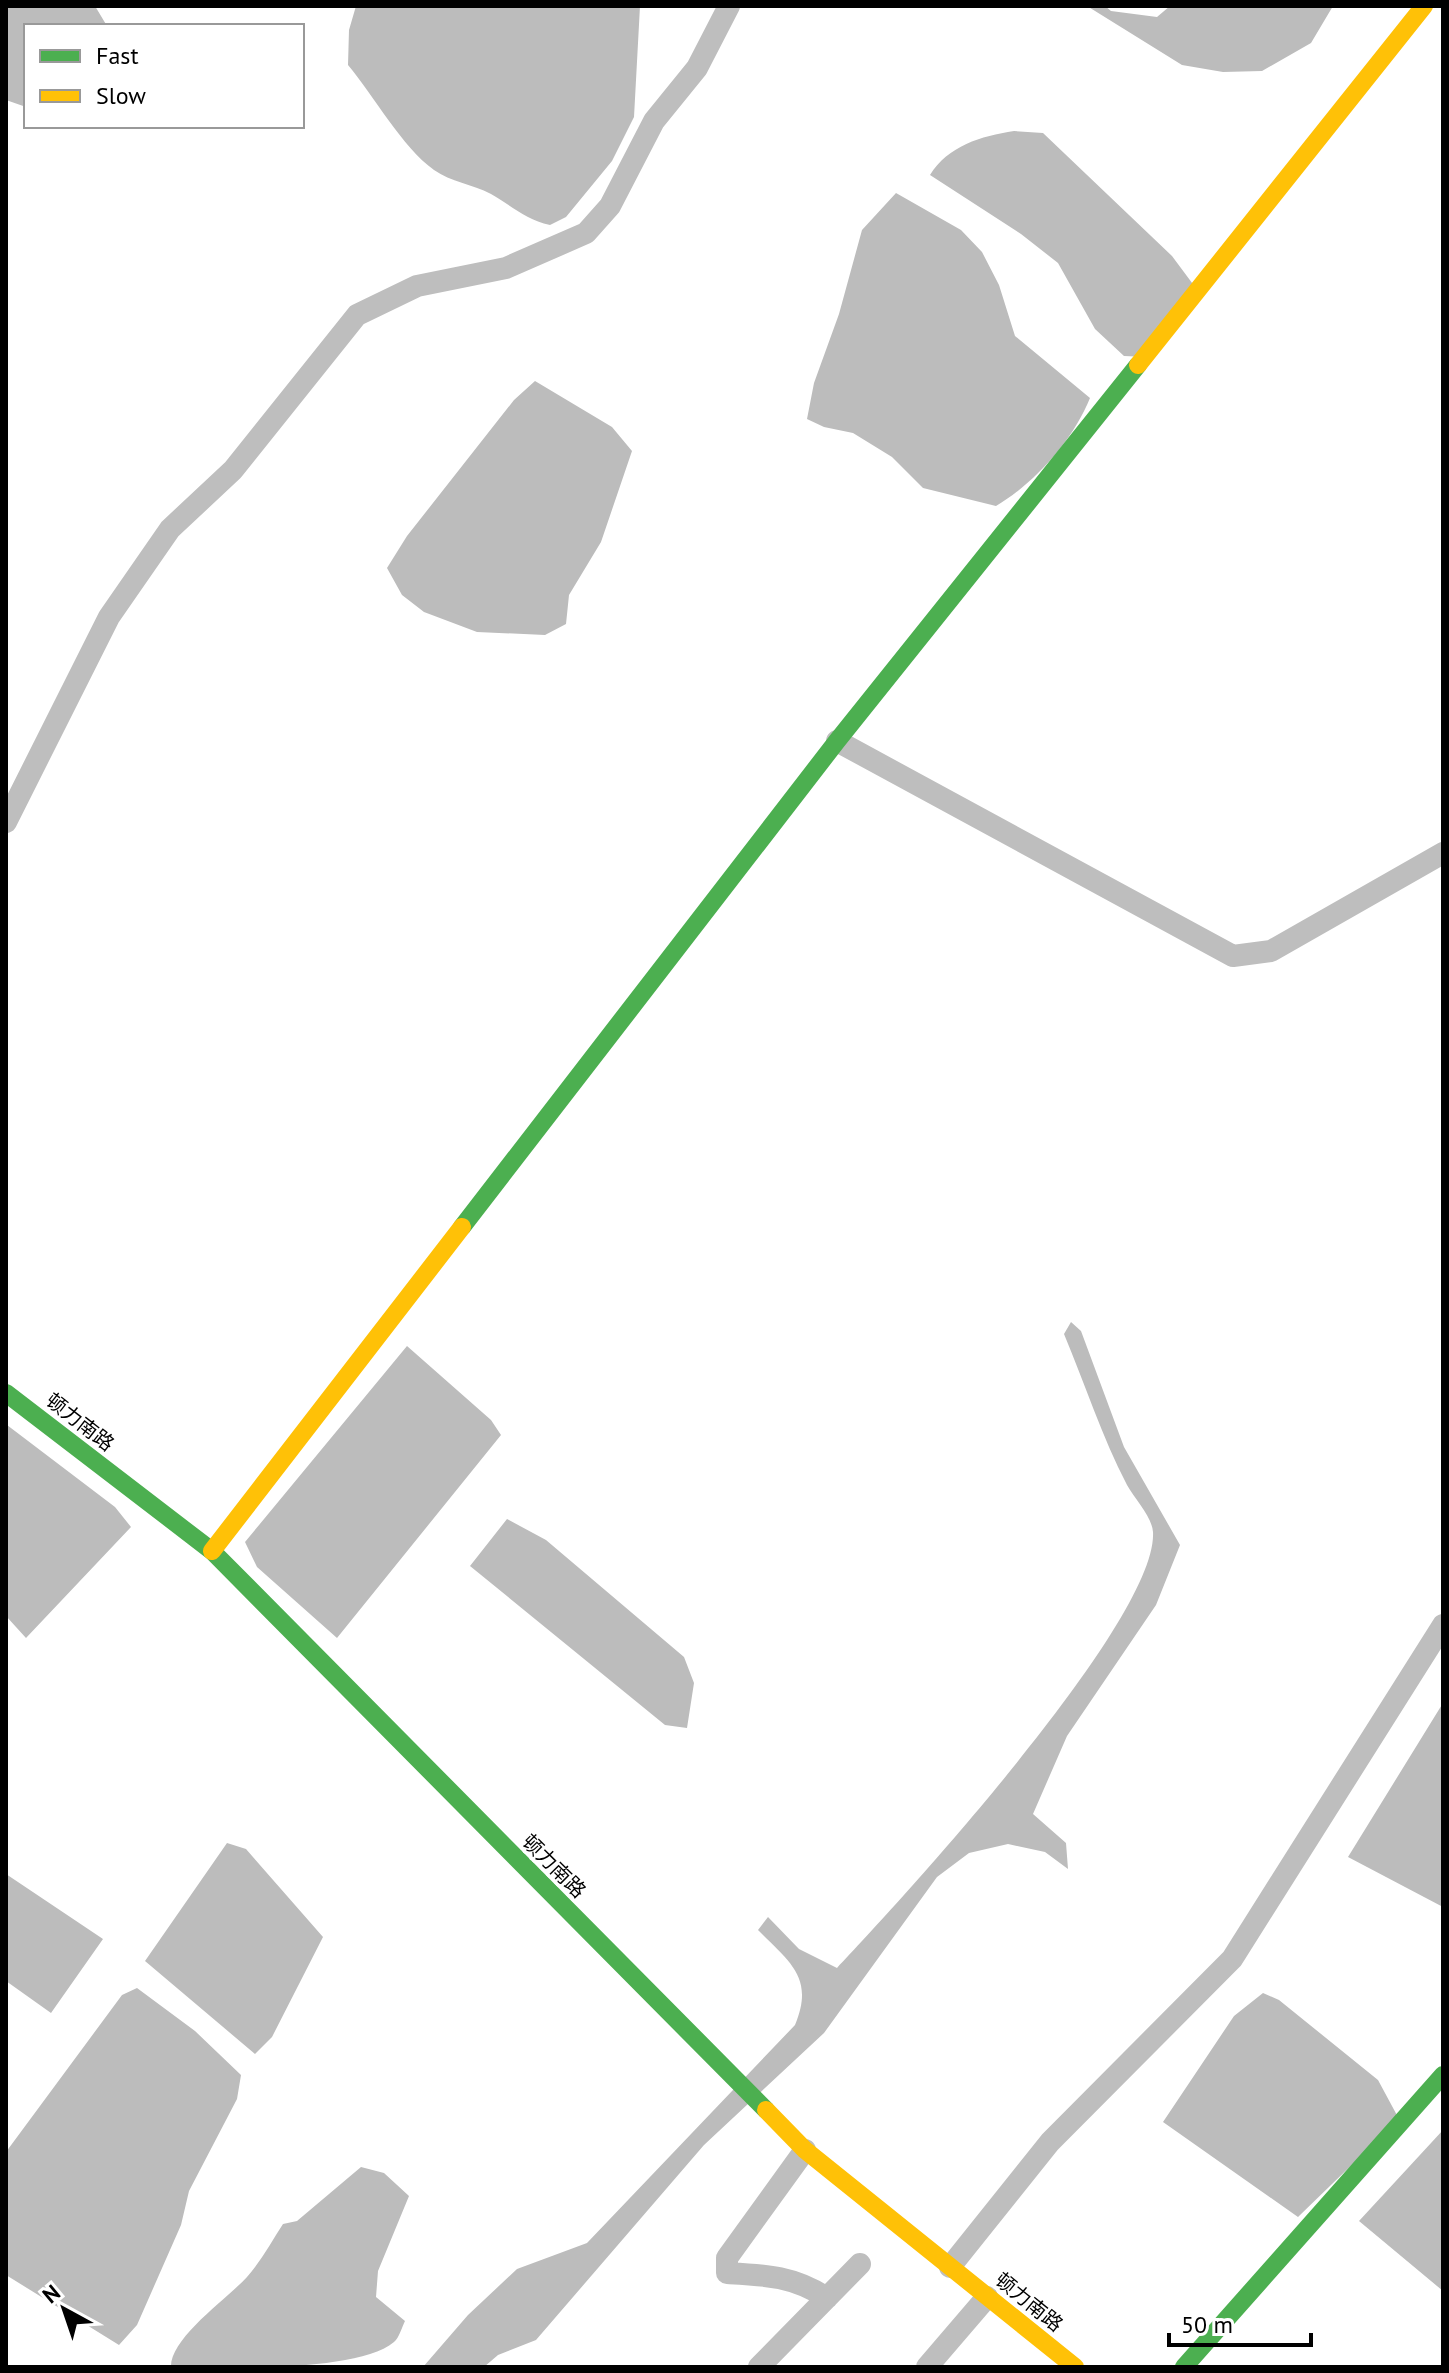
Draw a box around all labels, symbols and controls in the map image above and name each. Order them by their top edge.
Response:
legend [24,24,304,128]
text: Fast [96,40,139,71]
text: Slow [96,80,146,111]
street label: 顿力南路 [40,1387,120,1457]
street label: 顿力南路 [517,1829,591,1903]
street label: 顿力南路 [990,2267,1068,2337]
north arrow [24,2269,104,2349]
text: N [37,2278,66,2309]
scale bar [1169,2297,1311,2347]
text: 50 m [1181,2309,1233,2340]

